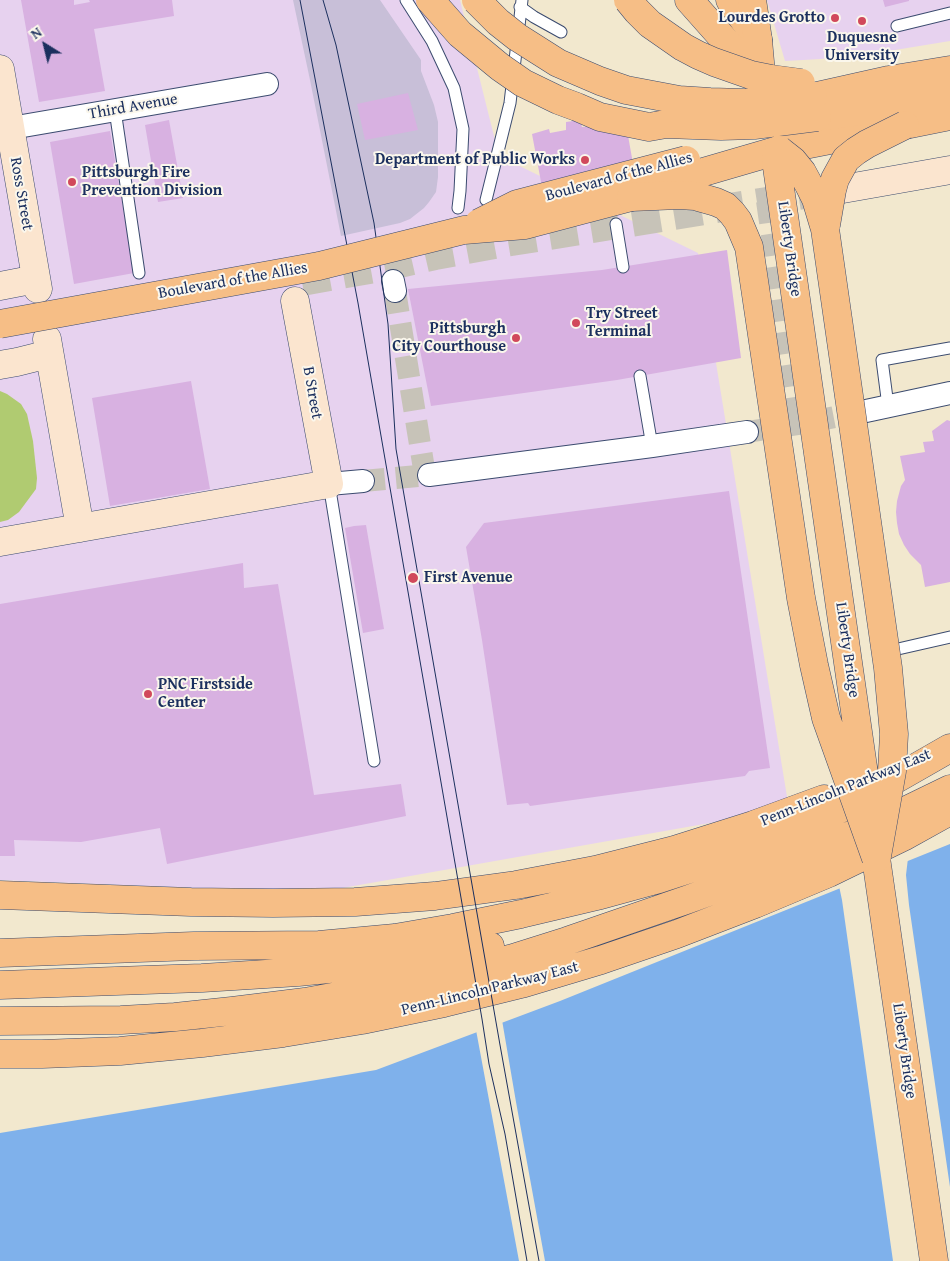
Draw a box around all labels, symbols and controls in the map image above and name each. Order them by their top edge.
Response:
place label: Lourdes Grotto [718,8,825,28]
marker: Lourdes Grotto [829,12,841,24]
marker: Duquesne University [856,15,868,27]
north arrow [20,20,70,70]
text: N [27,22,46,44]
place label: Duquesne University [825,28,899,66]
street label: Third Avenue [87,90,179,124]
street label: Boulevard of the Allies [544,148,694,206]
place label: Department of Public Works [375,150,575,170]
marker: Department of Public Works [579,154,591,166]
street label: Ross Street [5,156,37,232]
place label: Pittsburgh Fire Prevention Division [82,163,222,201]
marker: Pittsburgh Fire Prevention Division [66,176,78,188]
street label: Liberty Bridge [773,200,805,298]
street label: Boulevard of the Allies [157,258,309,304]
place label: Try Street Terminal [586,304,658,342]
marker: Try Street Terminal [570,317,582,329]
place label: Pittsburgh City Courthouse [392,319,506,357]
marker: Pittsburgh City Courthouse [510,332,522,344]
street label: B Street [298,365,326,421]
place label: First Avenue [424,568,513,588]
marker: First Avenue [406,571,420,585]
street label: Liberty Bridge [831,601,863,699]
place label: PNC Firstside Center [158,675,253,713]
marker: PNC Firstside Center [142,688,154,700]
street label: Penn-Lincoln Parkway East [758,745,934,831]
street label: Penn-Lincoln Parkway East [399,958,581,1020]
street label: Liberty Bridge [888,1002,920,1100]

